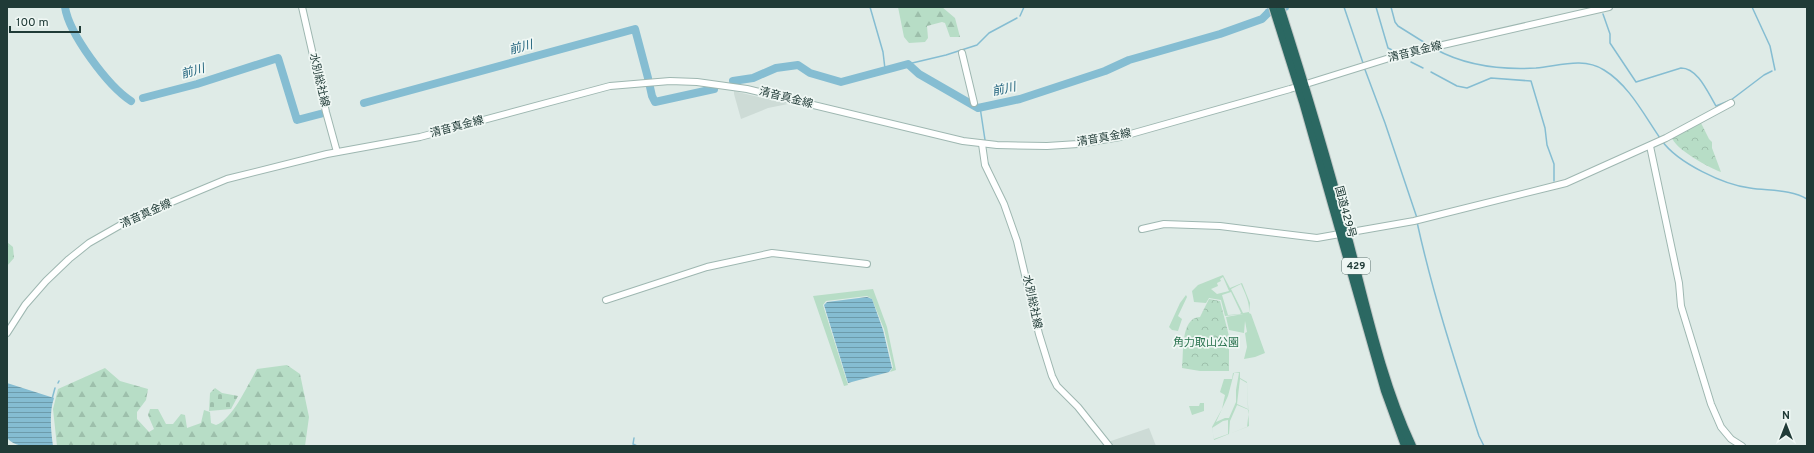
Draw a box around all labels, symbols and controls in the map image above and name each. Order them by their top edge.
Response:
scale bar [10,8,80,34]
text: 100 m [16,15,49,31]
water label: 前川 [507,37,537,59]
street label: 清音真金線 [1387,39,1443,65]
street label: 水別総社線 [306,52,332,108]
water label: 前川 [179,60,209,83]
water label: 前川 [991,79,1019,100]
street label: 清音真金線 [758,85,814,111]
street label: 清音真金線 [429,113,485,141]
street label: 清音真金線 [1076,126,1132,150]
street label: 国道429号 [1331,185,1359,239]
street label: 清音真金線 [118,196,174,232]
road number: 429 [1342,258,1370,274]
street label: 水別総社線 [1019,274,1045,330]
park label: 角力取山公園 [1173,336,1239,350]
north arrow [1766,405,1806,445]
text: N [1782,409,1790,423]

